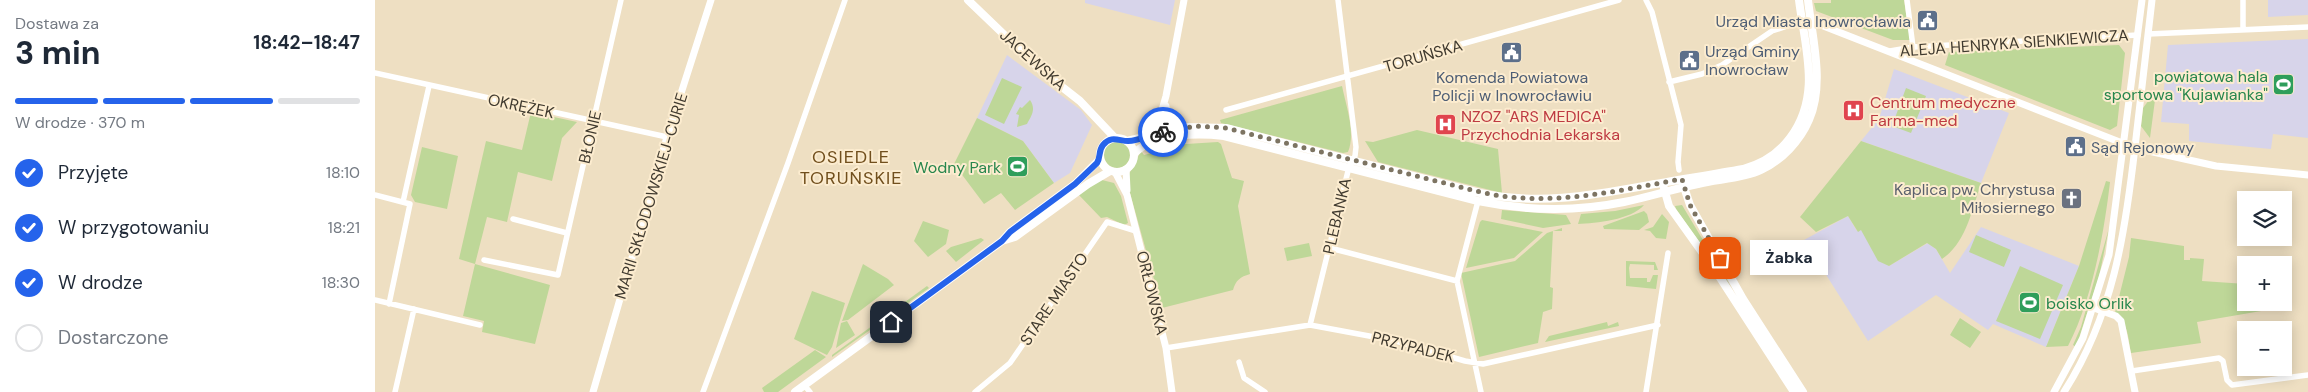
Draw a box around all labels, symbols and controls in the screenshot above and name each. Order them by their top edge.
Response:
public building icon: Urząd Miasta Inowrocławia [1915,9,1939,33]
place label: Urząd Miasta Inowrocławia [1715,11,1911,32]
text: Dostawa za [15,13,99,34]
street label: JACEWSKA [995,25,1071,96]
street label: ALEJA HENRYKA SIENKIEWICZA [1899,25,2129,61]
text: 18:42–18:47 [253,30,360,55]
text: 3 min [15,32,100,74]
street label: TORUŃSKA [1381,35,1465,77]
public building icon: Komenda Powiatowa Policji w Inowrocławiu [1500,41,1524,65]
place label: Urząd Gminy Inowrocław [1705,41,1800,80]
public building icon: Urząd Gminy Inowrocław [1677,48,1701,72]
place label: powiatowa hala sportowa "Kujawianka" [2104,66,2268,105]
place label: Komenda Powiatowa Policji w Inowrocławiu [1432,67,1592,106]
sports icon: powiatowa hala sportowa "Kujawianka" [2272,73,2296,97]
street label: OKRĘŻEK [486,89,556,123]
street label: MARII SKŁODOWSKIEJ-CURIE [610,90,692,302]
place label: Centrum medyczne Farma-med [1870,92,2016,131]
hospital icon: Centrum medyczne Farma-med [1842,99,1866,123]
place label: NZOZ "ARS MEDICA" Przychodnia Lekarska [1461,106,1620,145]
courier [1138,107,1188,157]
street label: BŁONIE [574,108,606,166]
text: W drodze · 370 m [15,112,145,133]
hospital icon: NZOZ "ARS MEDICA" Przychodnia Lekarska [1433,113,1457,137]
icon: bike [1149,118,1177,146]
public building icon: Sąd Rejonowy [2063,135,2087,159]
place label: Sąd Rejonowy [2091,137,2194,158]
district label: OSIEDLE TORUŃSKIE [800,145,902,190]
sports icon: Wodny Park [1005,155,1029,179]
place label: Wodny Park [913,157,1001,178]
icon: check [15,159,43,187]
text: Przyjęte [58,160,128,185]
text: 18:10 [326,162,360,183]
street label: PLEBANKA [1318,175,1356,256]
place label: Kaplica pw. Chrystusa Miłosiernego [1894,179,2055,218]
church icon: Kaplica pw. Chrystusa Miłosiernego [2059,186,2083,210]
map controls [2237,191,2292,376]
button: layers [2237,191,2292,246]
icon: check [15,214,43,242]
text: W przygotowaniu [58,215,209,240]
text: 18:21 [328,217,360,238]
pin [1699,237,1741,279]
callout: Żabka [1750,240,1827,276]
icon: bag [1706,244,1734,272]
text: Żabka [1765,247,1813,268]
street label: STARE MIASTO [1015,248,1093,350]
street label: ORŁOWSKA [1131,249,1173,338]
button: + [2237,256,2292,311]
icon: check [15,269,43,297]
text: W drodze [58,270,143,295]
text: 18:30 [322,272,360,293]
sports icon: boisko Orlik [2018,291,2042,315]
place label: boisko Orlik [2046,293,2132,314]
pin [870,301,912,343]
icon: home [877,308,905,336]
button: − [2237,321,2292,376]
text: Dostarczone [58,325,168,350]
street label: PRZYPADEK [1369,327,1457,367]

